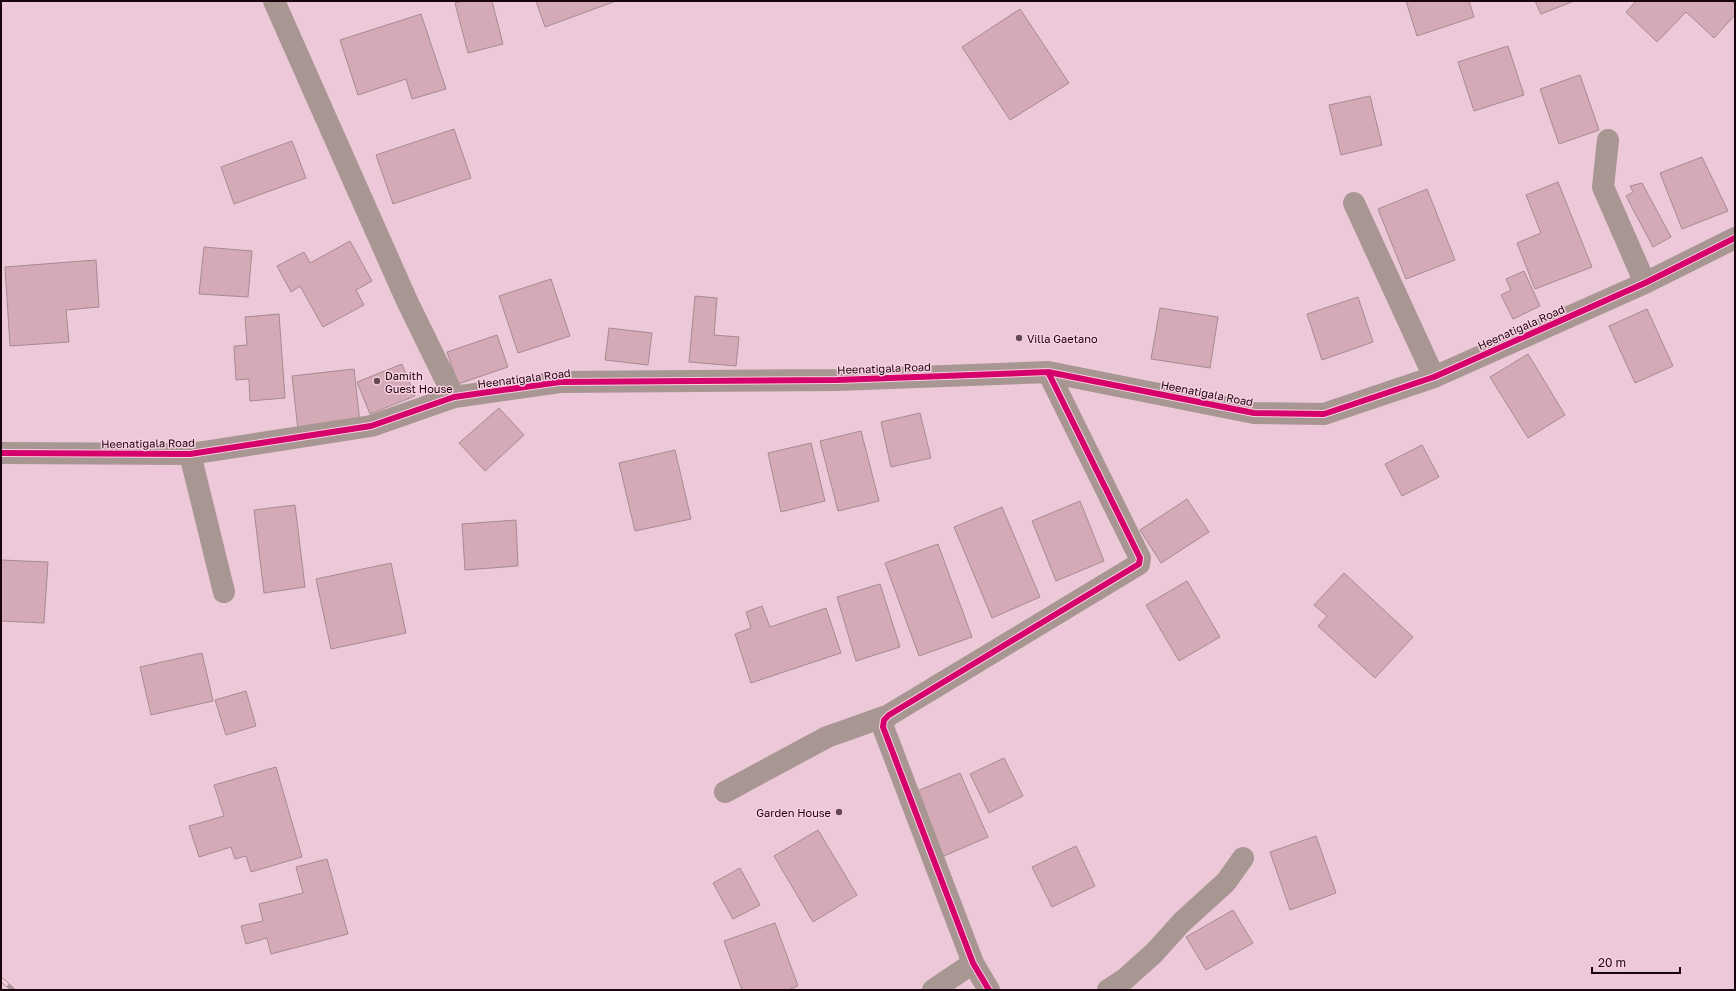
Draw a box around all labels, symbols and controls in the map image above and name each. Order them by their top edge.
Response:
street label: Heenatigala Road [1476,302,1566,352]
place label: Villa Gaetano [1027,332,1098,345]
marker: Villa Gaetano [1014,333,1024,343]
street label: Heenatigala Road [837,360,931,376]
street label: Heenatigala Road [477,366,571,390]
place label: Damith Guest House [385,369,453,395]
marker: Damith Guest House [372,376,382,386]
street label: Heenatigala Road [1160,378,1254,408]
street label: Heenatigala Road [101,436,195,450]
place label: Garden House [756,806,831,819]
marker: Garden House [834,807,844,817]
scale bar [1592,949,1680,975]
text: 20 m [1598,955,1626,970]

